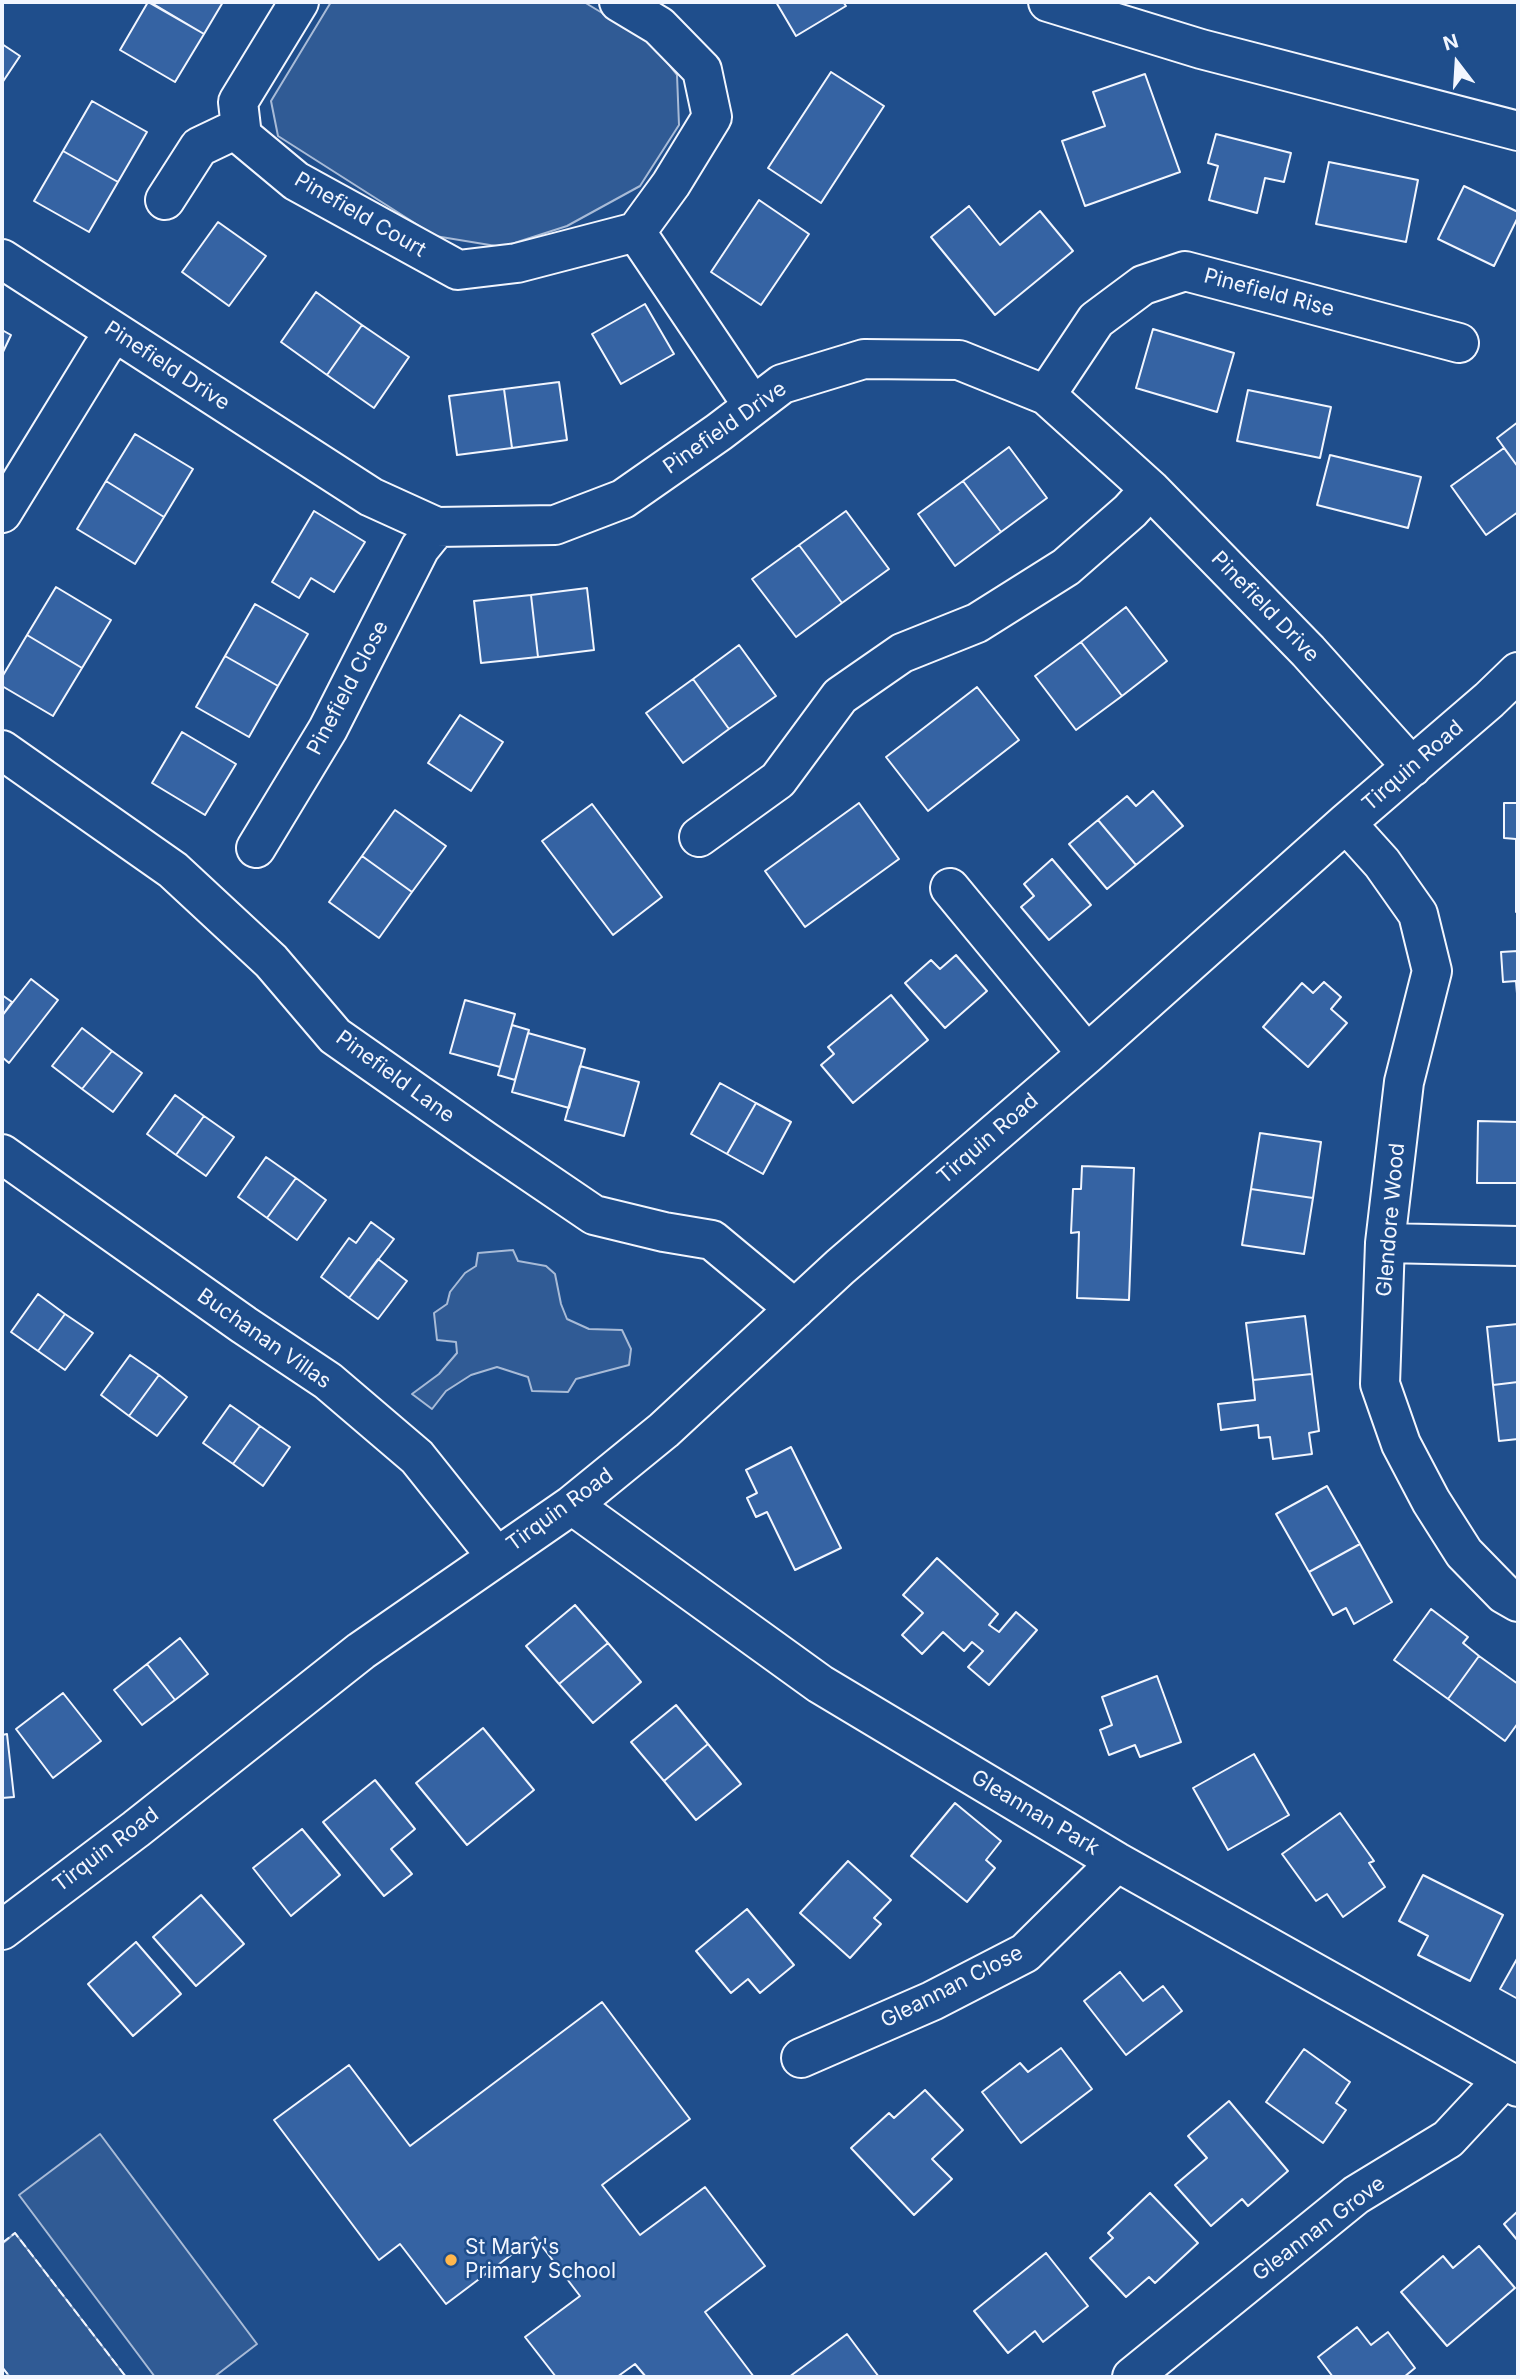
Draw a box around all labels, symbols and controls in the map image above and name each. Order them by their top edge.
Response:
north arrow [1422,28,1492,98]
text: N [1440,29,1461,56]
street label: Pinefield Court [290,167,430,263]
street label: Pinefield Rise [1201,263,1337,323]
street label: Pinefield Drive [100,316,234,416]
street label: Pinefield Drive [659,376,791,480]
street label: Pinefield Drive [1206,546,1324,668]
street label: Pinefield Close [302,617,394,759]
street label: Tirquin Road [1357,715,1469,817]
street label: Pinefield Lane [331,1026,459,1128]
street label: Tirquin Road [932,1088,1044,1190]
street label: Glendore Wood [1372,1142,1410,1298]
street label: Buchanan Villas [192,1284,336,1394]
street label: Tirquin Road [502,1463,618,1557]
street label: Gleannan Park [966,1765,1104,1861]
street label: Tirquin Road [48,1802,164,1898]
street label: Gleannan Close [877,1940,1027,2034]
street label: Gleannan Grove [1248,2171,1390,2287]
place label: St Mary's Primary School [465,2235,616,2285]
marker: St Mary's Primary School [443,2252,459,2268]

